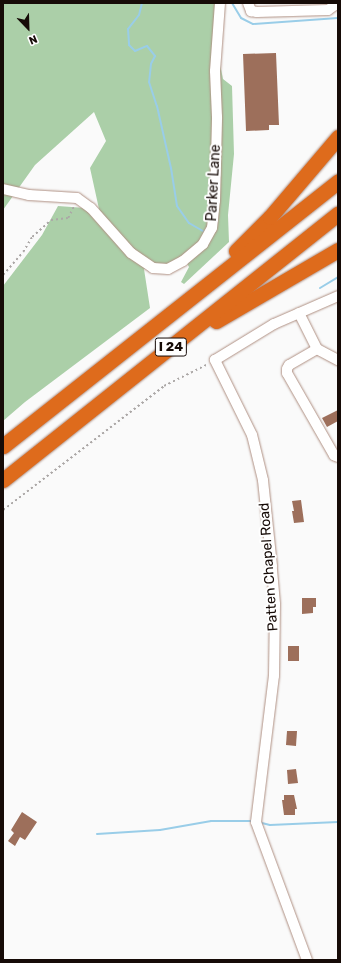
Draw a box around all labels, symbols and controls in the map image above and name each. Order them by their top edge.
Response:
north arrow [8,8,48,48]
text: N [27,32,39,47]
street label: Parker Lane [204,144,224,222]
road number: I 24 [154,336,188,358]
street label: Patten Chapel Road [256,502,282,632]

